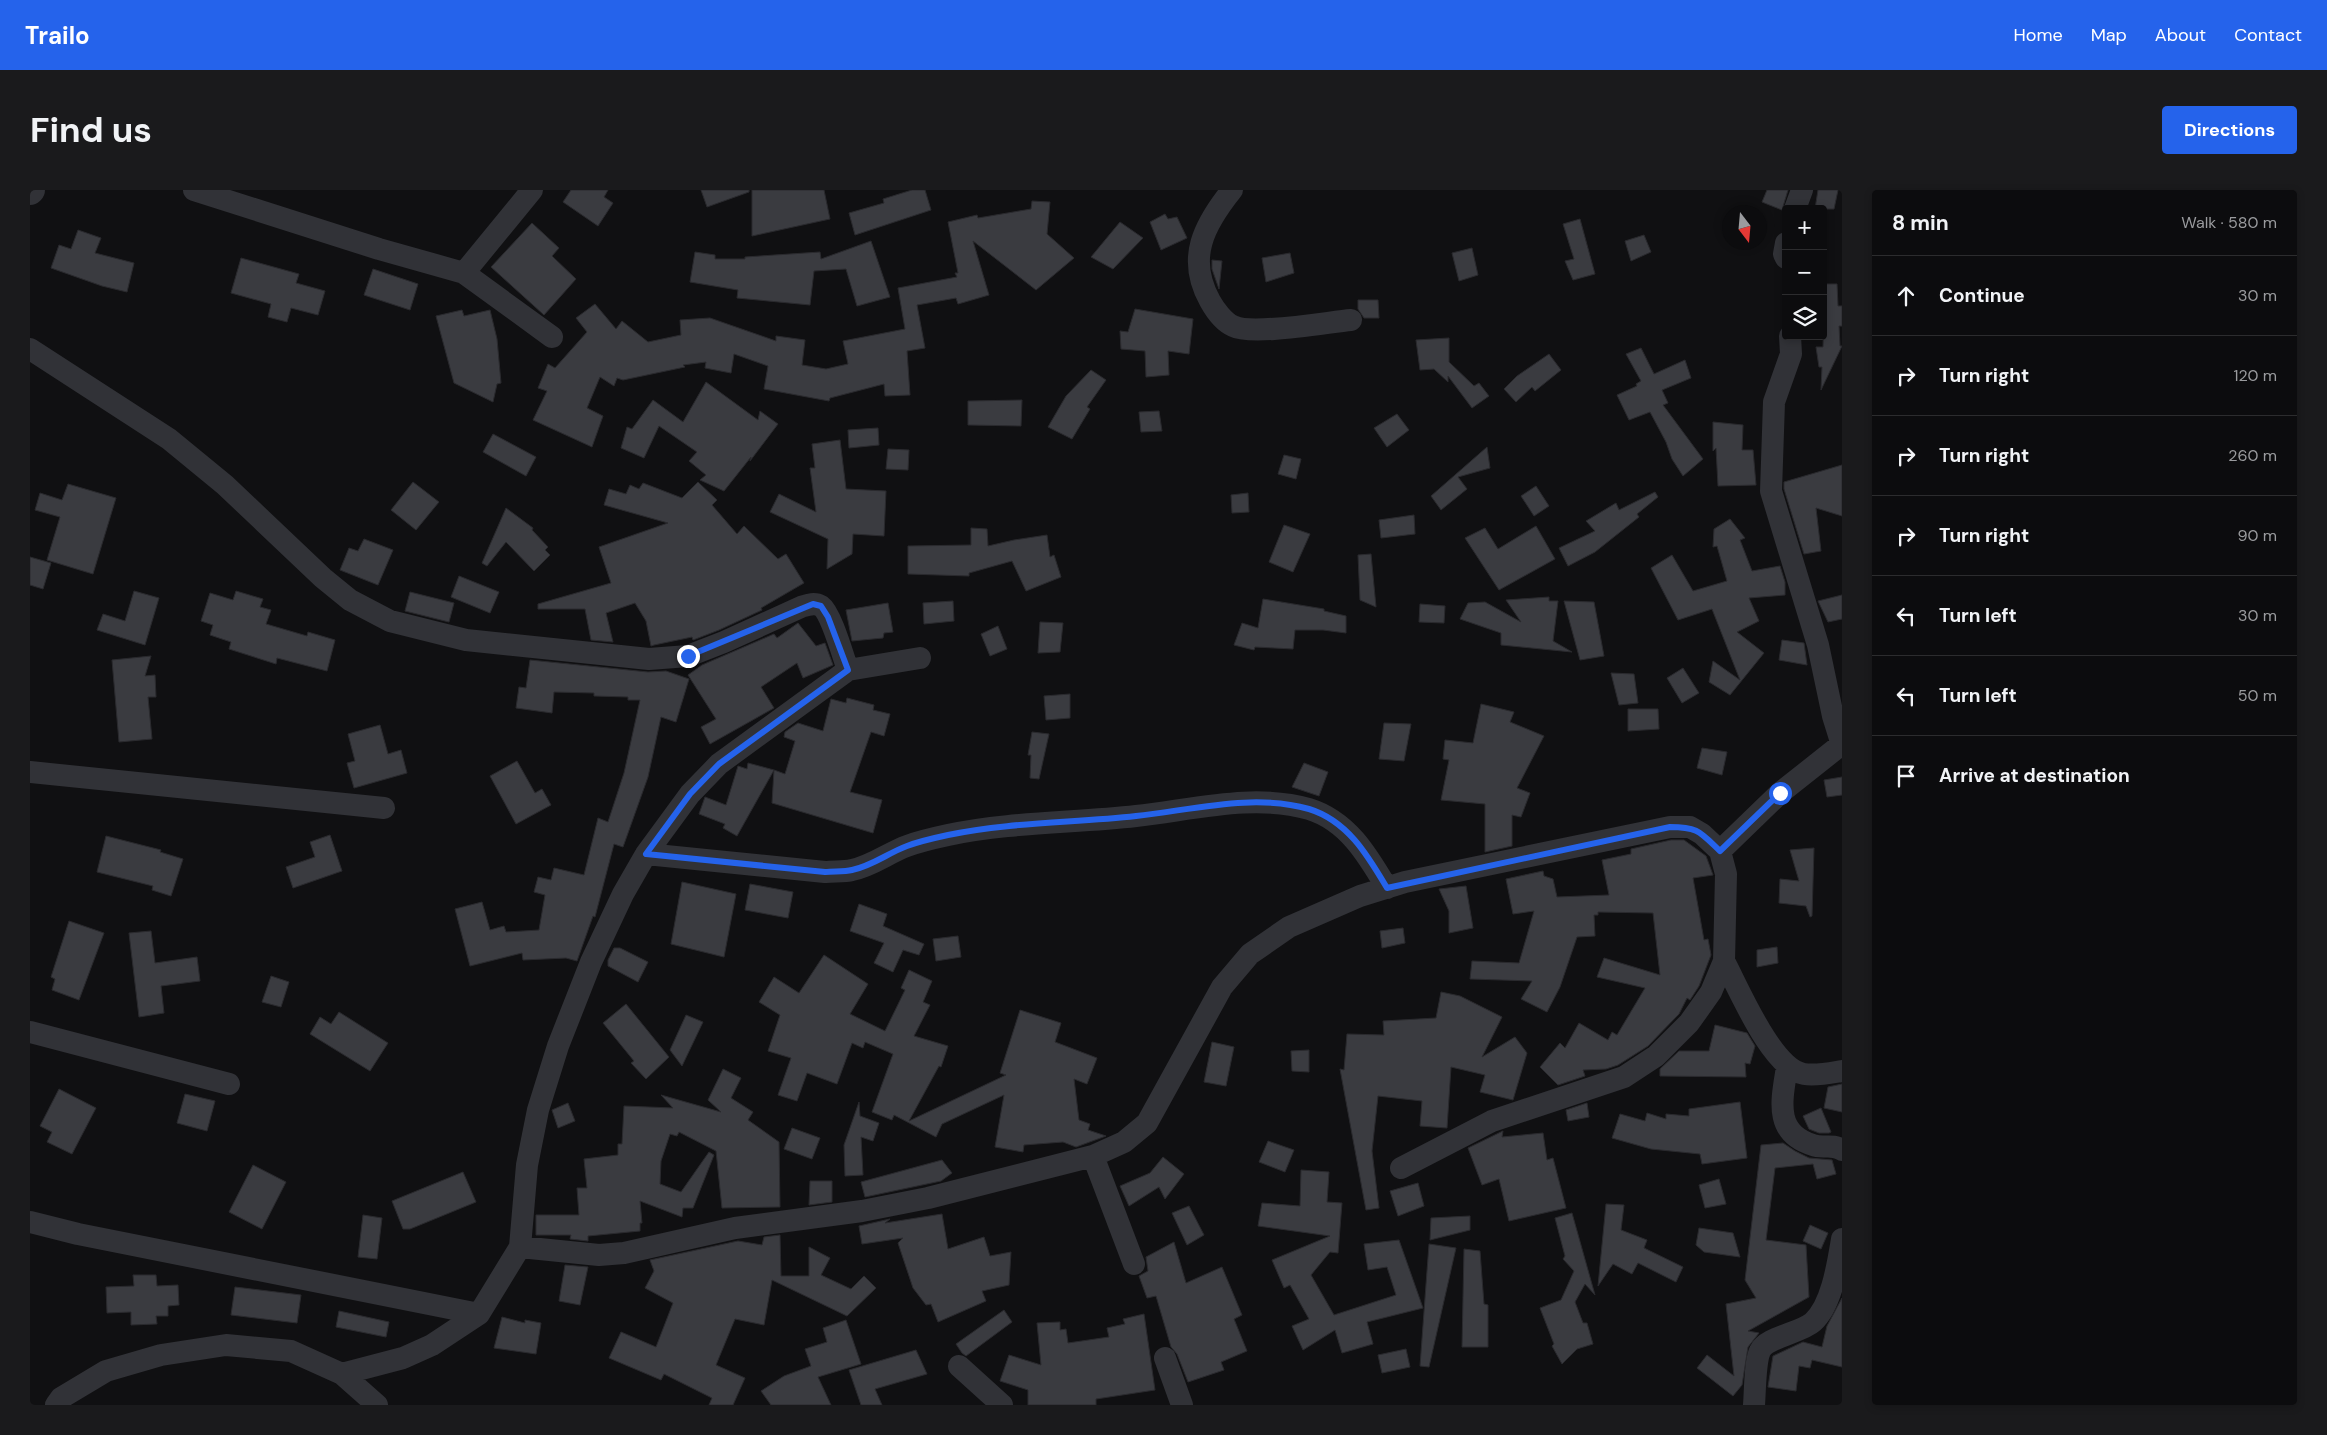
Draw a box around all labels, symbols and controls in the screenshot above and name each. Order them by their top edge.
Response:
text: Trailo [25,20,90,51]
text: Home [2013,23,2063,47]
text: Map [2091,23,2127,47]
text: About [2155,23,2206,47]
text: Contact [2234,23,2302,47]
button: Directions [2162,106,2297,154]
text: Find us [30,107,152,153]
north arrow [1722,205,1767,250]
map controls [1782,205,1827,340]
button: + [1782,205,1827,250]
text: 8 min [1892,209,1949,237]
text: Walk · 580 m [2181,212,2277,233]
button: − [1782,250,1827,295]
icon: ahead [1892,282,1920,310]
text: Continue [1939,283,2025,308]
text: 30 m [2238,285,2277,306]
button: layers [1782,295,1827,340]
icon: right [1892,362,1920,390]
text: Turn right [1939,363,2029,388]
text: 120 m [2233,365,2277,386]
icon: right [1892,442,1920,470]
text: Turn right [1939,443,2029,468]
text: 260 m [2228,445,2277,466]
icon: right [1892,522,1920,550]
text: Turn right [1939,523,2029,548]
text: 90 m [2237,525,2277,546]
icon: left [1892,602,1920,630]
text: Turn left [1939,603,2017,628]
text: 30 m [2238,605,2277,626]
route end [677,645,700,668]
icon: left [1892,682,1920,710]
text: Turn left [1939,683,2017,708]
text: 50 m [2238,685,2277,706]
icon: arrive [1892,762,1920,790]
text: Arrive at destination [1939,763,2130,788]
route start [1769,782,1792,805]

